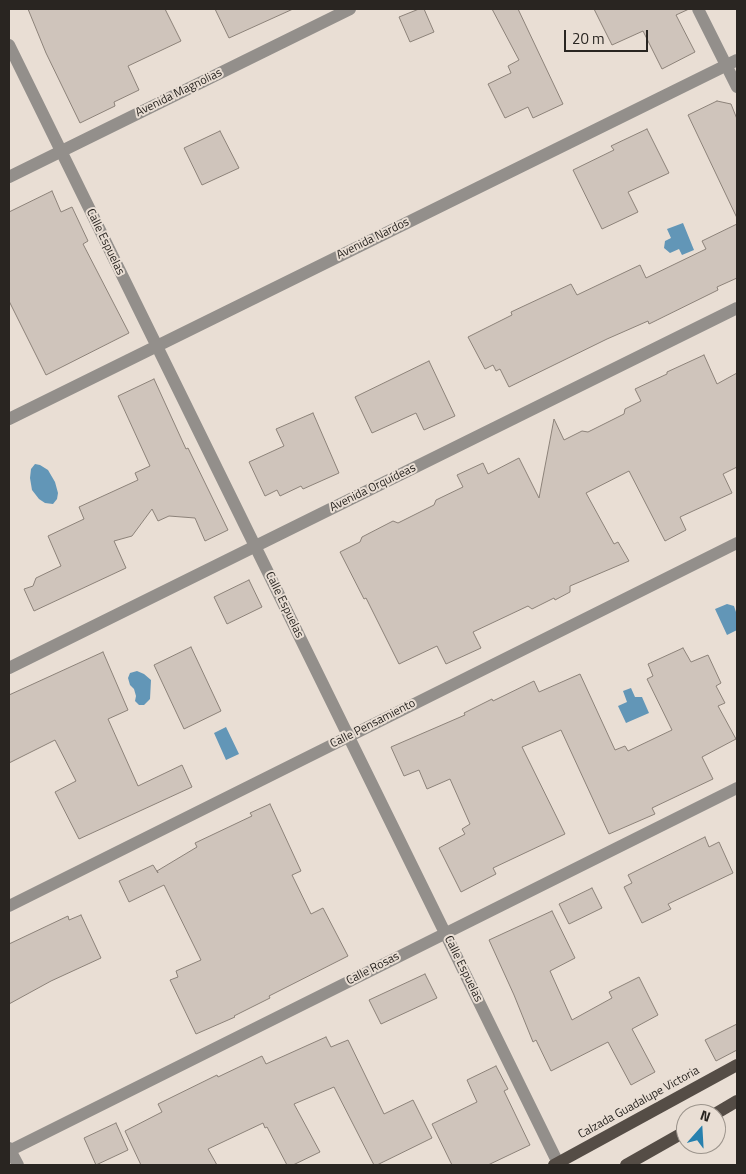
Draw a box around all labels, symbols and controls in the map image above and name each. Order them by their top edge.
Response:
scale bar [566,20,650,52]
text: 20 m [572,27,605,50]
street label: Avenida Magnolias [133,66,225,120]
street label: Calle Espuelas [83,206,127,278]
street label: Avenida Nardos [334,215,412,263]
street label: Avenida Orquídeas [328,461,418,515]
street label: Calle Espuelas [262,569,306,641]
street label: Calle Pensamiento [328,696,418,752]
street label: Calle Espuelas [441,933,485,1005]
street label: Calle Rosas [344,950,402,988]
street label: Calzada Guadalupe Victoria [576,1064,702,1142]
north arrow [676,1104,726,1154]
text: N [698,1104,714,1127]

